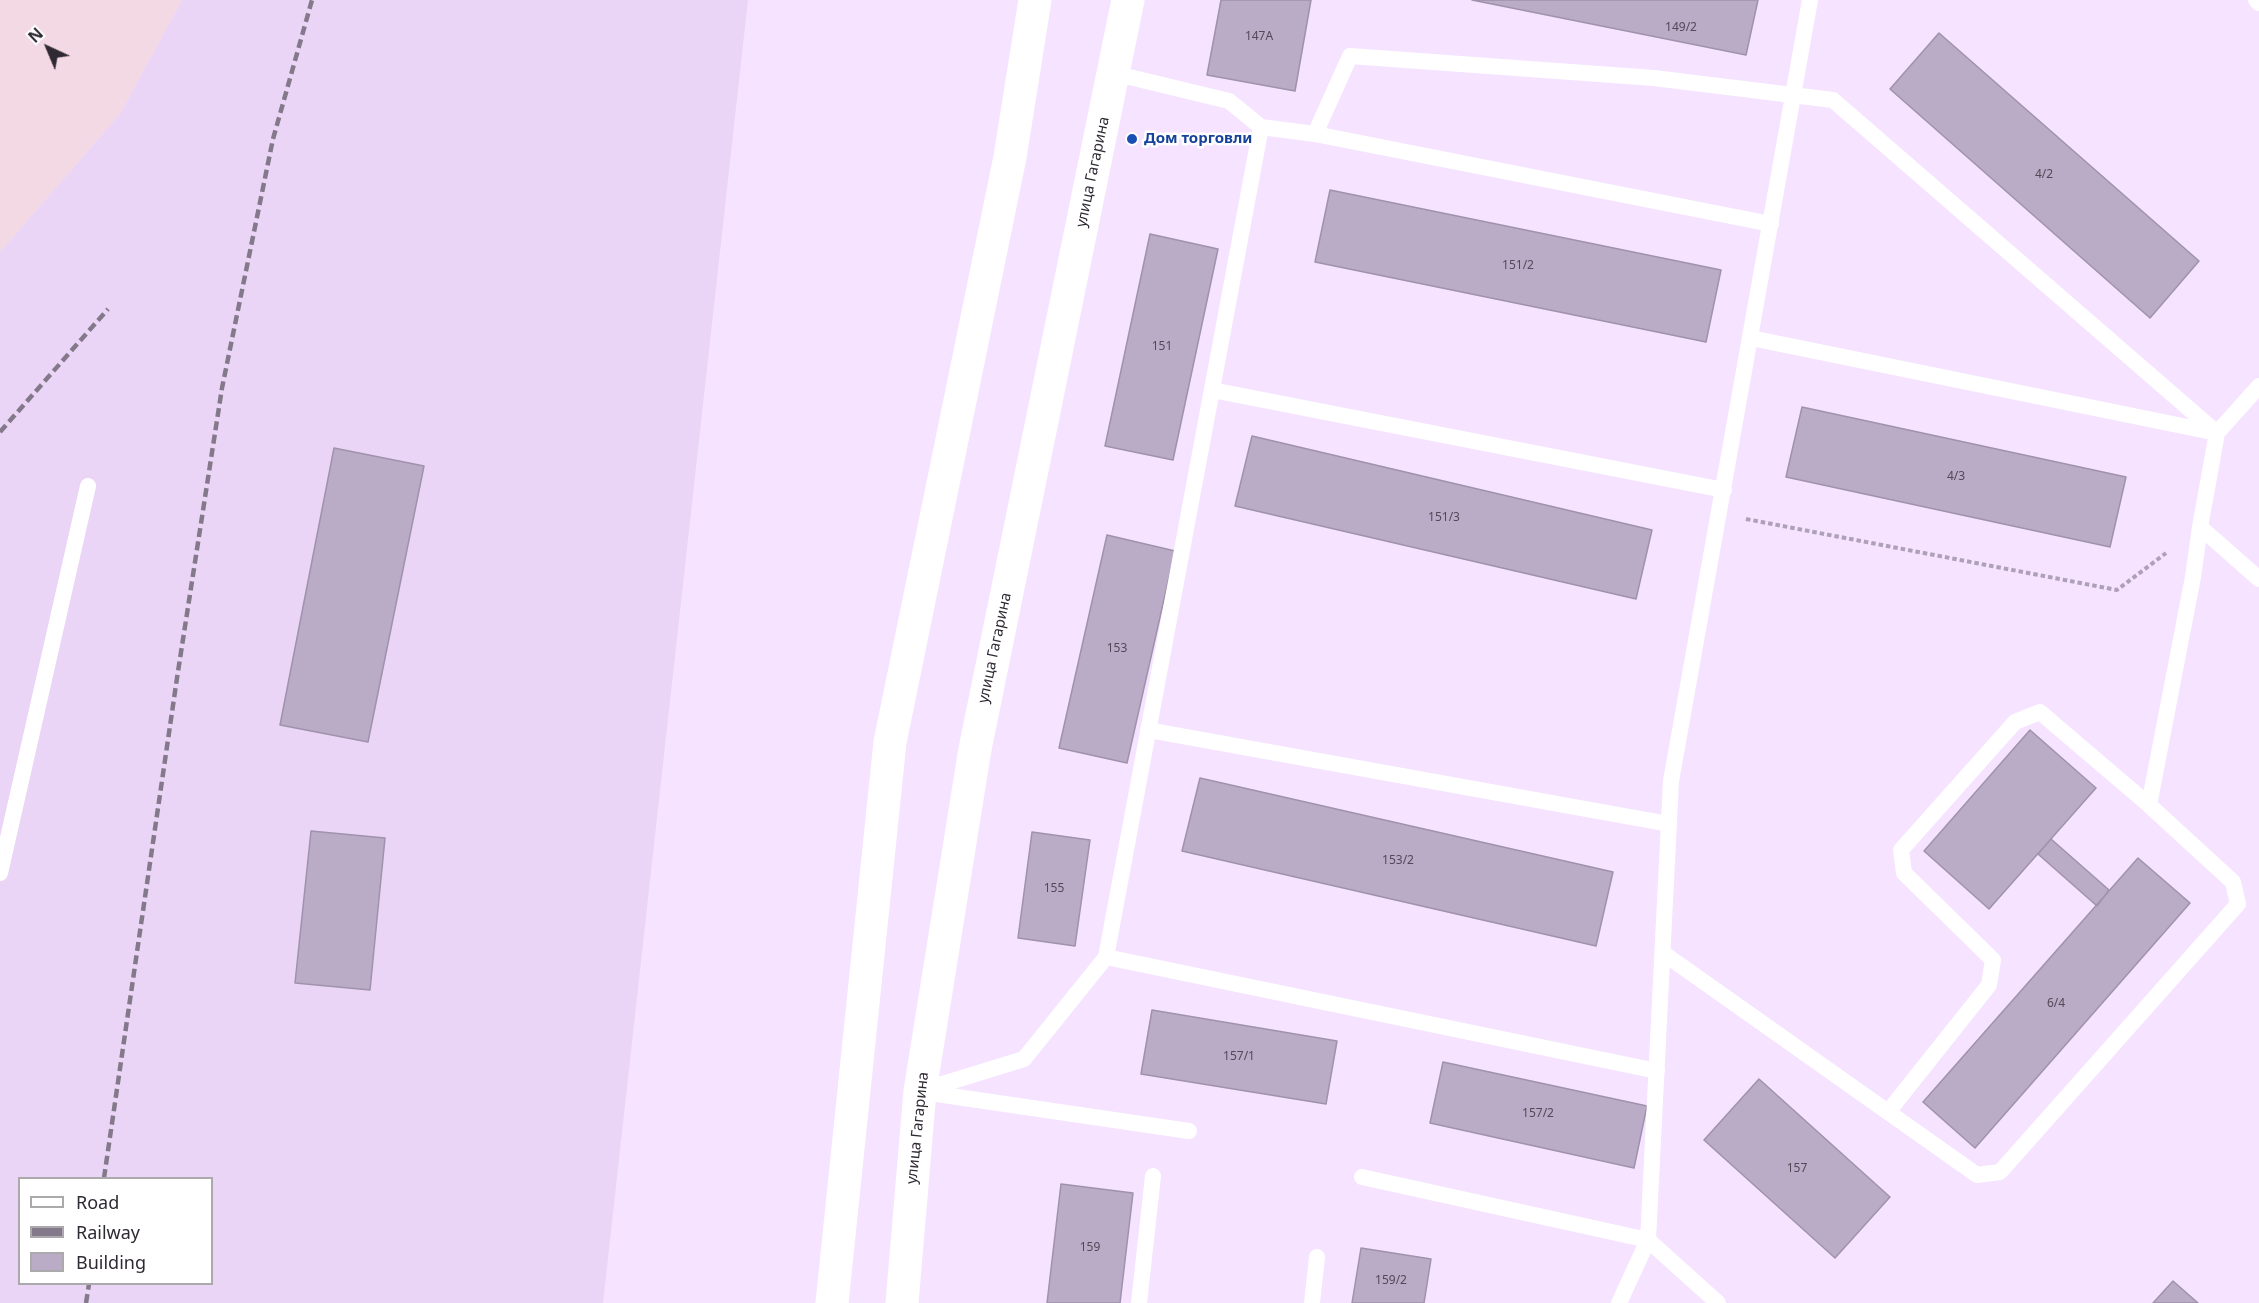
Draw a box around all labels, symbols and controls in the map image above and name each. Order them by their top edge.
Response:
north arrow [18,18,78,78]
house number: 149/2 [1665,21,1697,35]
text: N [23,23,48,47]
house number: 147А [1245,30,1273,44]
street label: улица Гагарина [1072,115,1114,229]
place label: Дом торговли [1144,130,1252,148]
marker: Дом торговли [1125,132,1139,146]
house number: 4/2 [2035,168,2053,182]
house number: 151/2 [1502,259,1534,273]
house number: 151 [1152,340,1172,354]
house number: 4/3 [1947,470,1965,484]
house number: 151/3 [1428,511,1460,525]
street label: улица Гагарина [974,591,1016,705]
house number: 153 [1107,642,1127,656]
house number: 153/2 [1382,854,1414,868]
house number: 155 [1044,882,1064,896]
house number: 6/4 [2047,997,2065,1011]
house number: 157/1 [1223,1050,1255,1064]
street label: улица Гагарина [903,1071,933,1185]
house number: 157/2 [1522,1107,1554,1121]
house number: 157 [1787,1162,1807,1176]
legend [18,1177,213,1285]
text: Road [76,1190,119,1214]
text: Railway [76,1220,140,1244]
house number: 159 [1080,1241,1100,1255]
text: Building [76,1250,146,1274]
house number: 159/2 [1375,1274,1407,1288]

